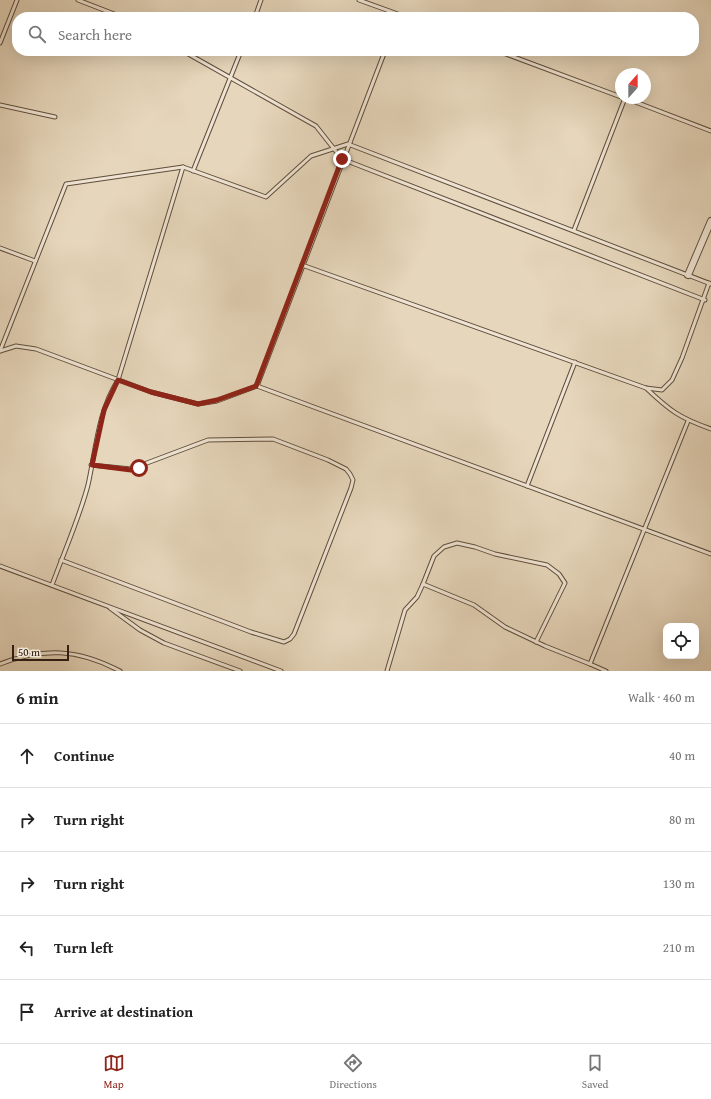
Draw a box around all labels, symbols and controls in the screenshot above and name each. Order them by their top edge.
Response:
search box [12,12,699,56]
icon: search [26,23,48,45]
text: Search here [58,24,132,45]
north arrow [615,68,651,104]
route end [333,150,351,168]
route start [130,459,148,477]
map controls [663,623,699,659]
button: locate [663,623,699,659]
scale bar [12,643,69,662]
text: 50 m [18,644,40,660]
text: 6 min [16,685,58,710]
text: Walk · 460 m [628,688,695,707]
icon: ahead [16,745,38,767]
text: Continue [54,745,115,766]
text: 40 m [669,746,695,765]
icon: right [16,809,38,831]
text: Turn right [54,809,125,830]
text: 80 m [669,810,695,829]
icon: right [16,873,38,895]
text: Turn right [54,873,125,894]
text: 130 m [663,874,695,893]
icon: left [16,937,38,959]
text: Turn left [54,937,113,958]
text: 210 m [663,938,695,957]
icon: arrive [16,1001,38,1023]
text: Arrive at destination [54,1001,193,1022]
tab: Map [103,1052,125,1092]
tab: Directions [330,1052,377,1092]
tab: Saved [582,1052,608,1092]

